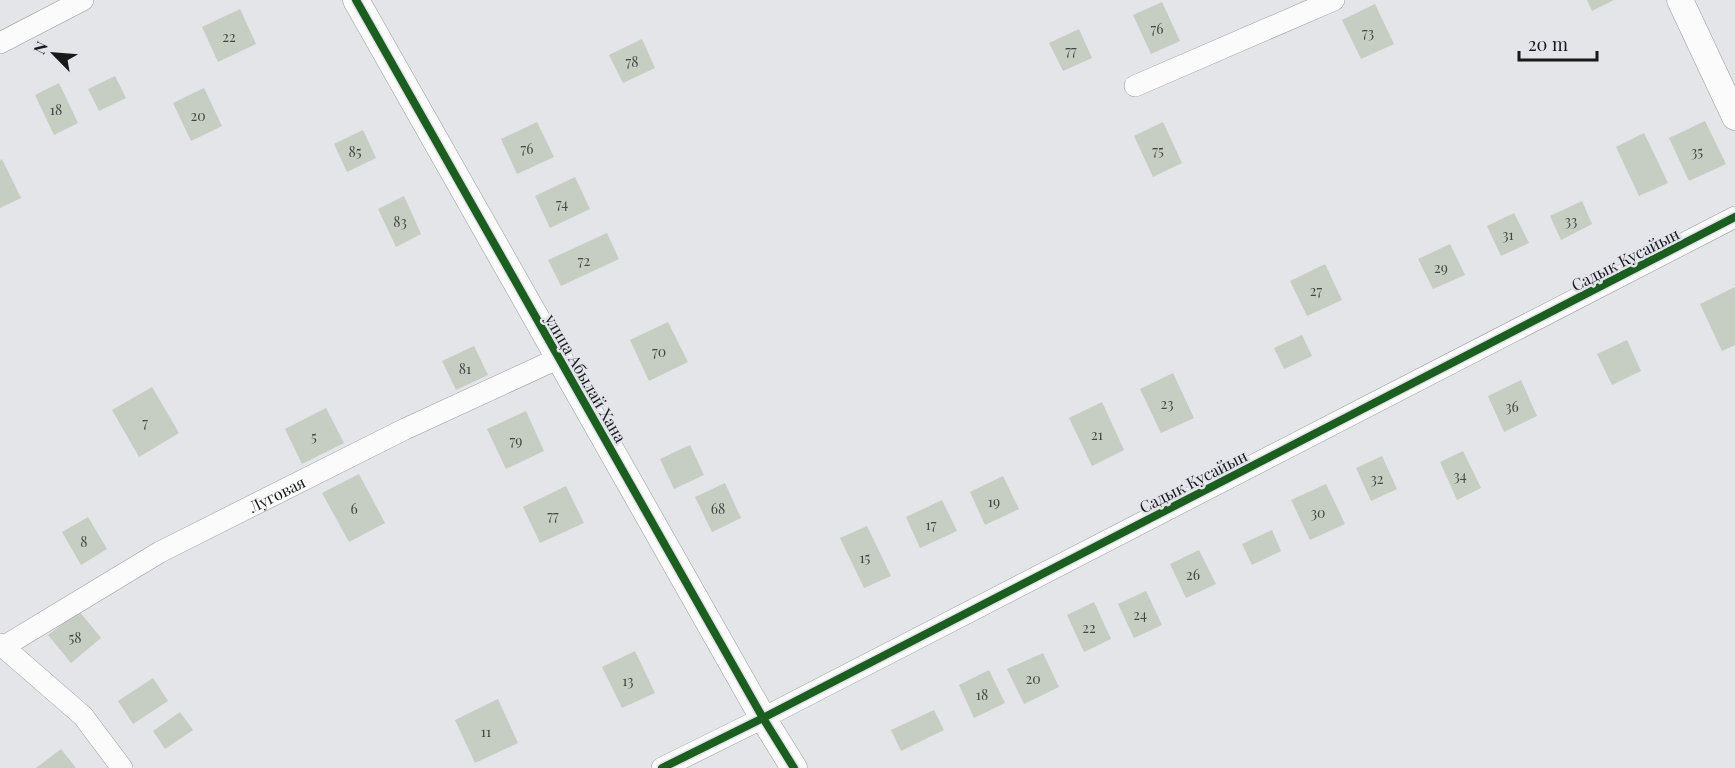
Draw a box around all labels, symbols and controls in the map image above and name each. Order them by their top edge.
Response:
house number: 76 [1151,19,1163,38]
house number: 73 [1362,23,1374,42]
north arrow [24,24,84,84]
scale bar [1519,24,1597,62]
house number: 22 [222,27,236,46]
text: 20 m [1528,32,1568,56]
text: N [28,37,52,57]
house number: 77 [1065,41,1077,60]
house number: 78 [626,52,638,71]
house number: 18 [50,100,62,119]
house number: 20 [190,106,206,125]
house number: 76 [521,139,533,158]
house number: 75 [1152,141,1164,160]
house number: 85 [348,142,362,161]
house number: 35 [1691,142,1703,161]
house number: 74 [556,194,568,213]
house number: 33 [1565,211,1577,230]
house number: 83 [393,212,407,231]
street label: Садык Кусайын [1567,223,1683,295]
house number: 31 [1502,225,1514,244]
house number: 72 [578,251,590,270]
house number: 29 [1434,258,1448,277]
house number: 27 [1310,281,1323,300]
street label: улица Абылай Хана [540,309,631,446]
house number: 70 [652,342,666,361]
house number: 81 [459,359,471,378]
house number: 23 [1160,394,1174,413]
house number: 36 [1505,397,1519,416]
house number: 7 [142,413,148,432]
house number: 21 [1091,425,1103,444]
house number: 5 [311,427,317,446]
house number: 79 [510,431,522,450]
street label: Садык Кусайын [1135,445,1251,517]
house number: 34 [1453,466,1467,485]
house number: 32 [1370,469,1384,488]
street label: Луговая [244,470,309,517]
house number: 19 [988,492,1000,511]
house number: 6 [350,499,358,518]
house number: 68 [711,499,725,518]
house number: 30 [1311,503,1325,522]
house number: 77 [547,506,559,525]
house number: 17 [926,515,937,534]
house number: 8 [80,532,88,551]
house number: 15 [860,548,871,567]
house number: 26 [1186,565,1200,584]
house number: 24 [1133,605,1147,624]
house number: 22 [1082,618,1096,637]
house number: 58 [68,628,82,647]
house number: 20 [1025,669,1041,688]
house number: 13 [622,671,634,690]
house number: 18 [976,685,988,704]
house number: 11 [481,722,491,741]

